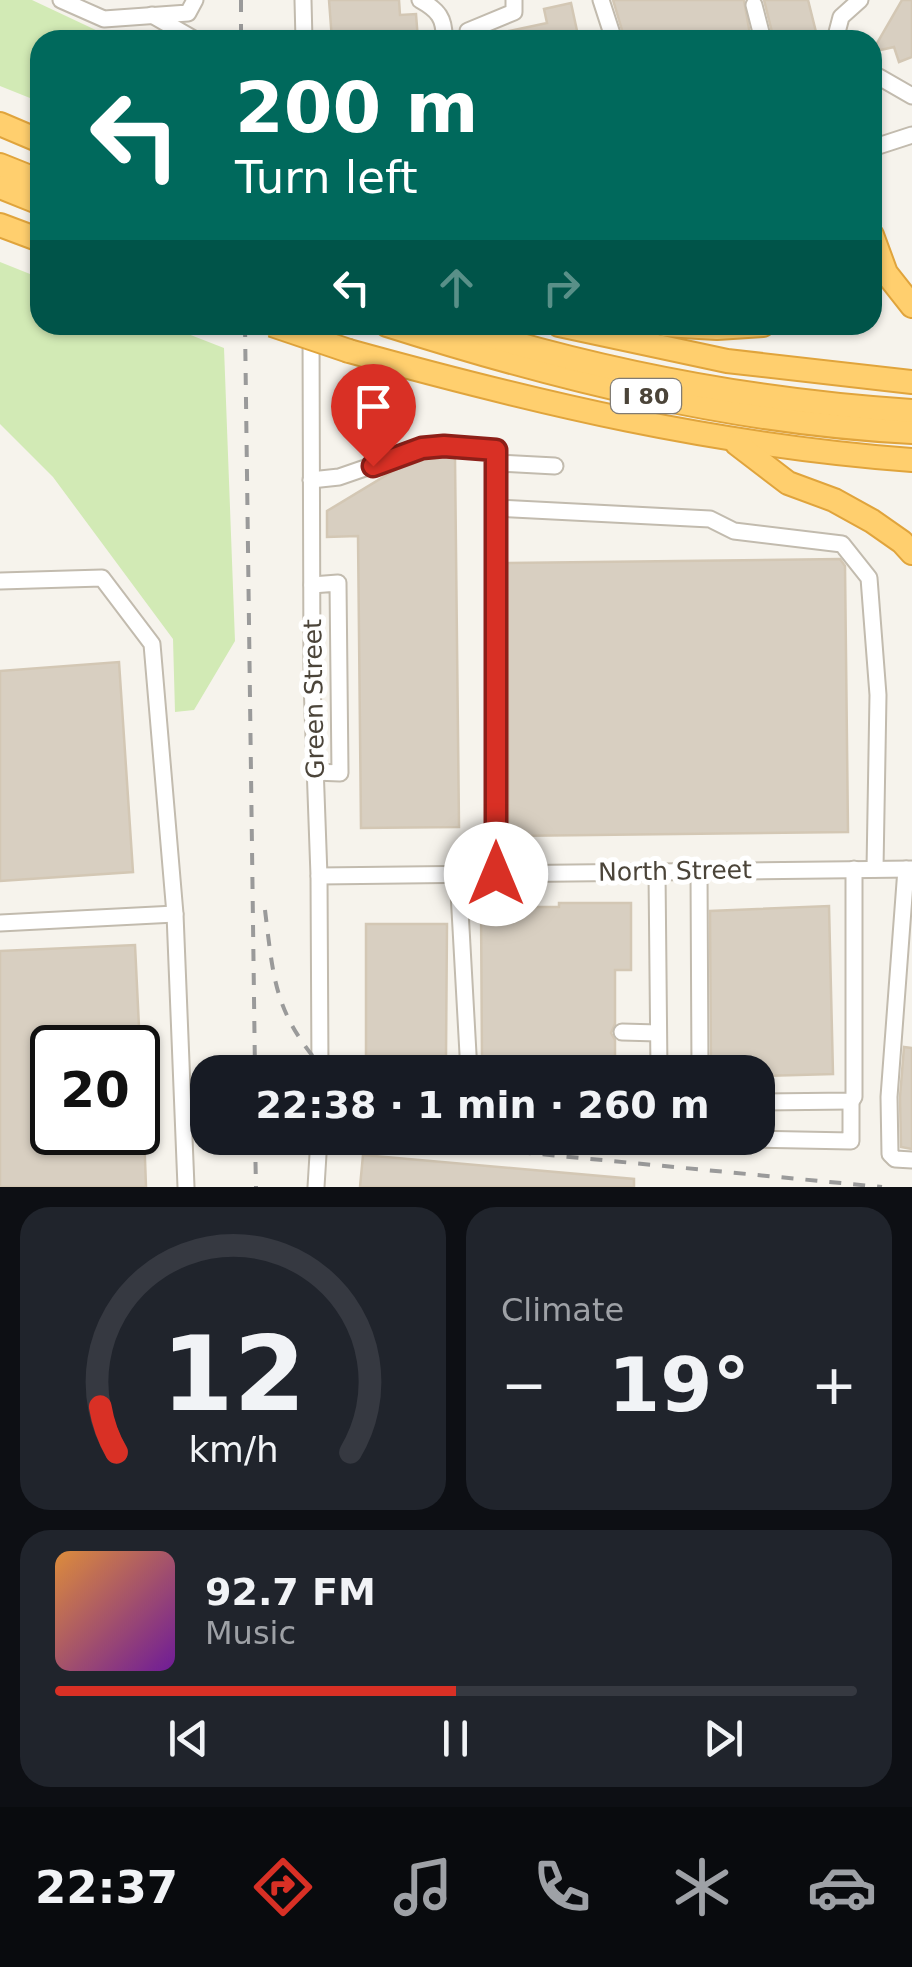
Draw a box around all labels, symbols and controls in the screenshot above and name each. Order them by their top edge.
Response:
text: 200 m [235,67,478,149]
icon: left [70,70,200,200]
text: Turn left [235,151,418,204]
icon: left [324,260,379,315]
icon: ahead [429,260,484,315]
icon: right [534,260,589,315]
pin [331,364,416,467]
icon: arrive [346,379,401,434]
road number: I 80 [611,379,681,413]
street label: Green Street [298,619,330,779]
position arrow [444,822,548,926]
street label: North Street [598,855,752,887]
speed limit sign: 20 [30,1025,160,1155]
text: 22:38 · 1 min · 260 m [255,1083,710,1127]
text: Climate [501,1291,624,1329]
text: 12 [161,1313,305,1435]
text: 19° [608,1341,750,1429]
text: − [501,1353,547,1417]
text: + [811,1353,857,1417]
text: km/h [188,1429,278,1470]
text: 92.7 FM [205,1570,376,1614]
text: Music [205,1614,296,1652]
icon: previous [161,1711,216,1766]
icon: pause [428,1711,483,1766]
icon: next [696,1711,751,1766]
icon: directions [248,1852,318,1922]
icon: music [388,1852,458,1922]
icon: phone [527,1852,597,1922]
icon: climate [667,1852,737,1922]
icon: car [807,1852,877,1922]
text: 22:37 [35,1861,178,1914]

